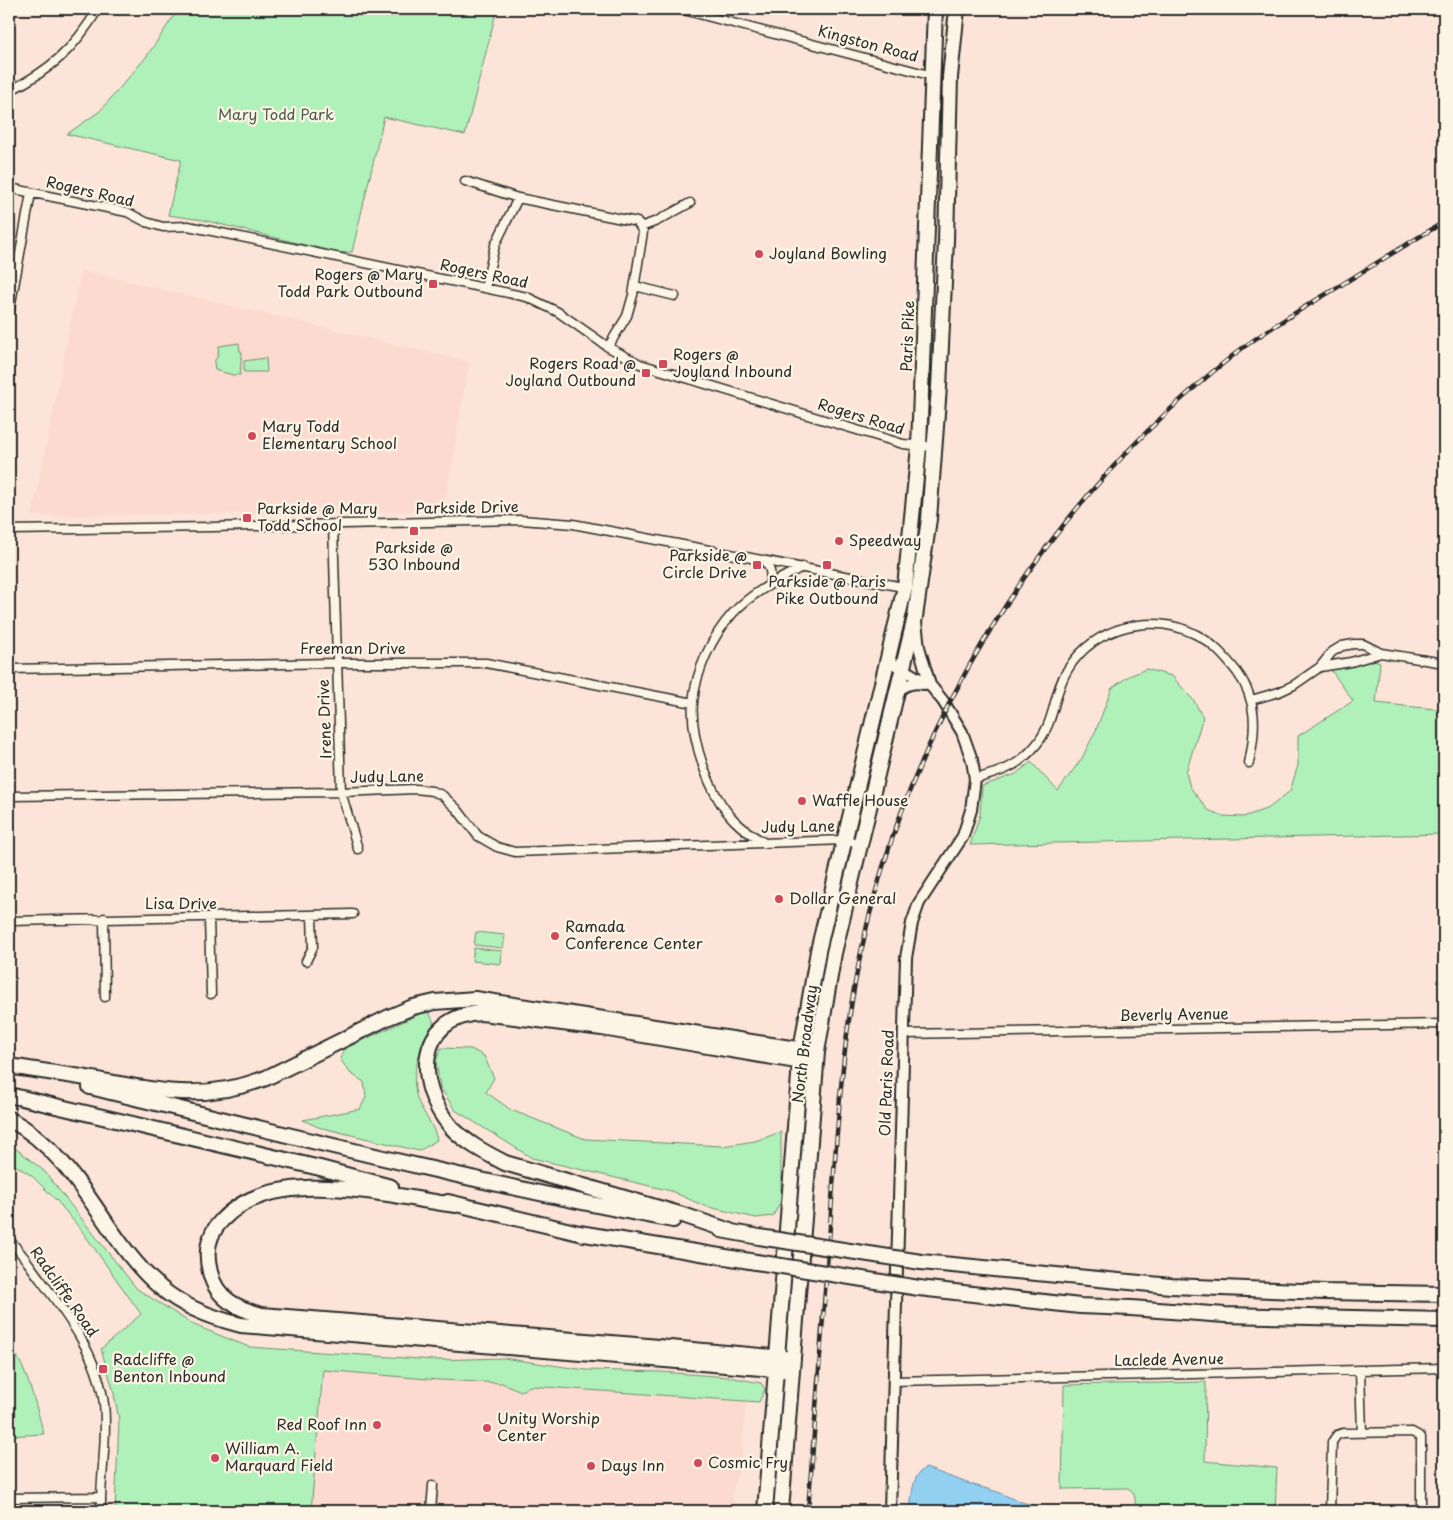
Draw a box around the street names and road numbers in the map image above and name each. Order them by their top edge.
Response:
street label: Kingston Road [816,18,921,67]
street label: Rogers Road [44,169,137,212]
street label: Rogers Road [438,252,531,293]
street label: Paris Pike [894,300,919,372]
street label: Rogers Road [815,391,908,440]
street label: Parkside Drive [415,494,519,519]
street label: Freeman Drive [300,636,406,659]
street label: Irene Drive [311,679,336,759]
street label: Judy Lane [350,763,424,788]
street label: Judy Lane [761,813,835,838]
street label: Lisa Drive [145,891,217,914]
street label: North Broadway [785,983,822,1104]
street label: Beverly Avenue [1119,1001,1229,1026]
street label: Old Paris Road [872,1029,899,1137]
street label: Radcliffe Road [25,1241,105,1341]
street label: Laclede Avenue [1114,1346,1224,1371]

